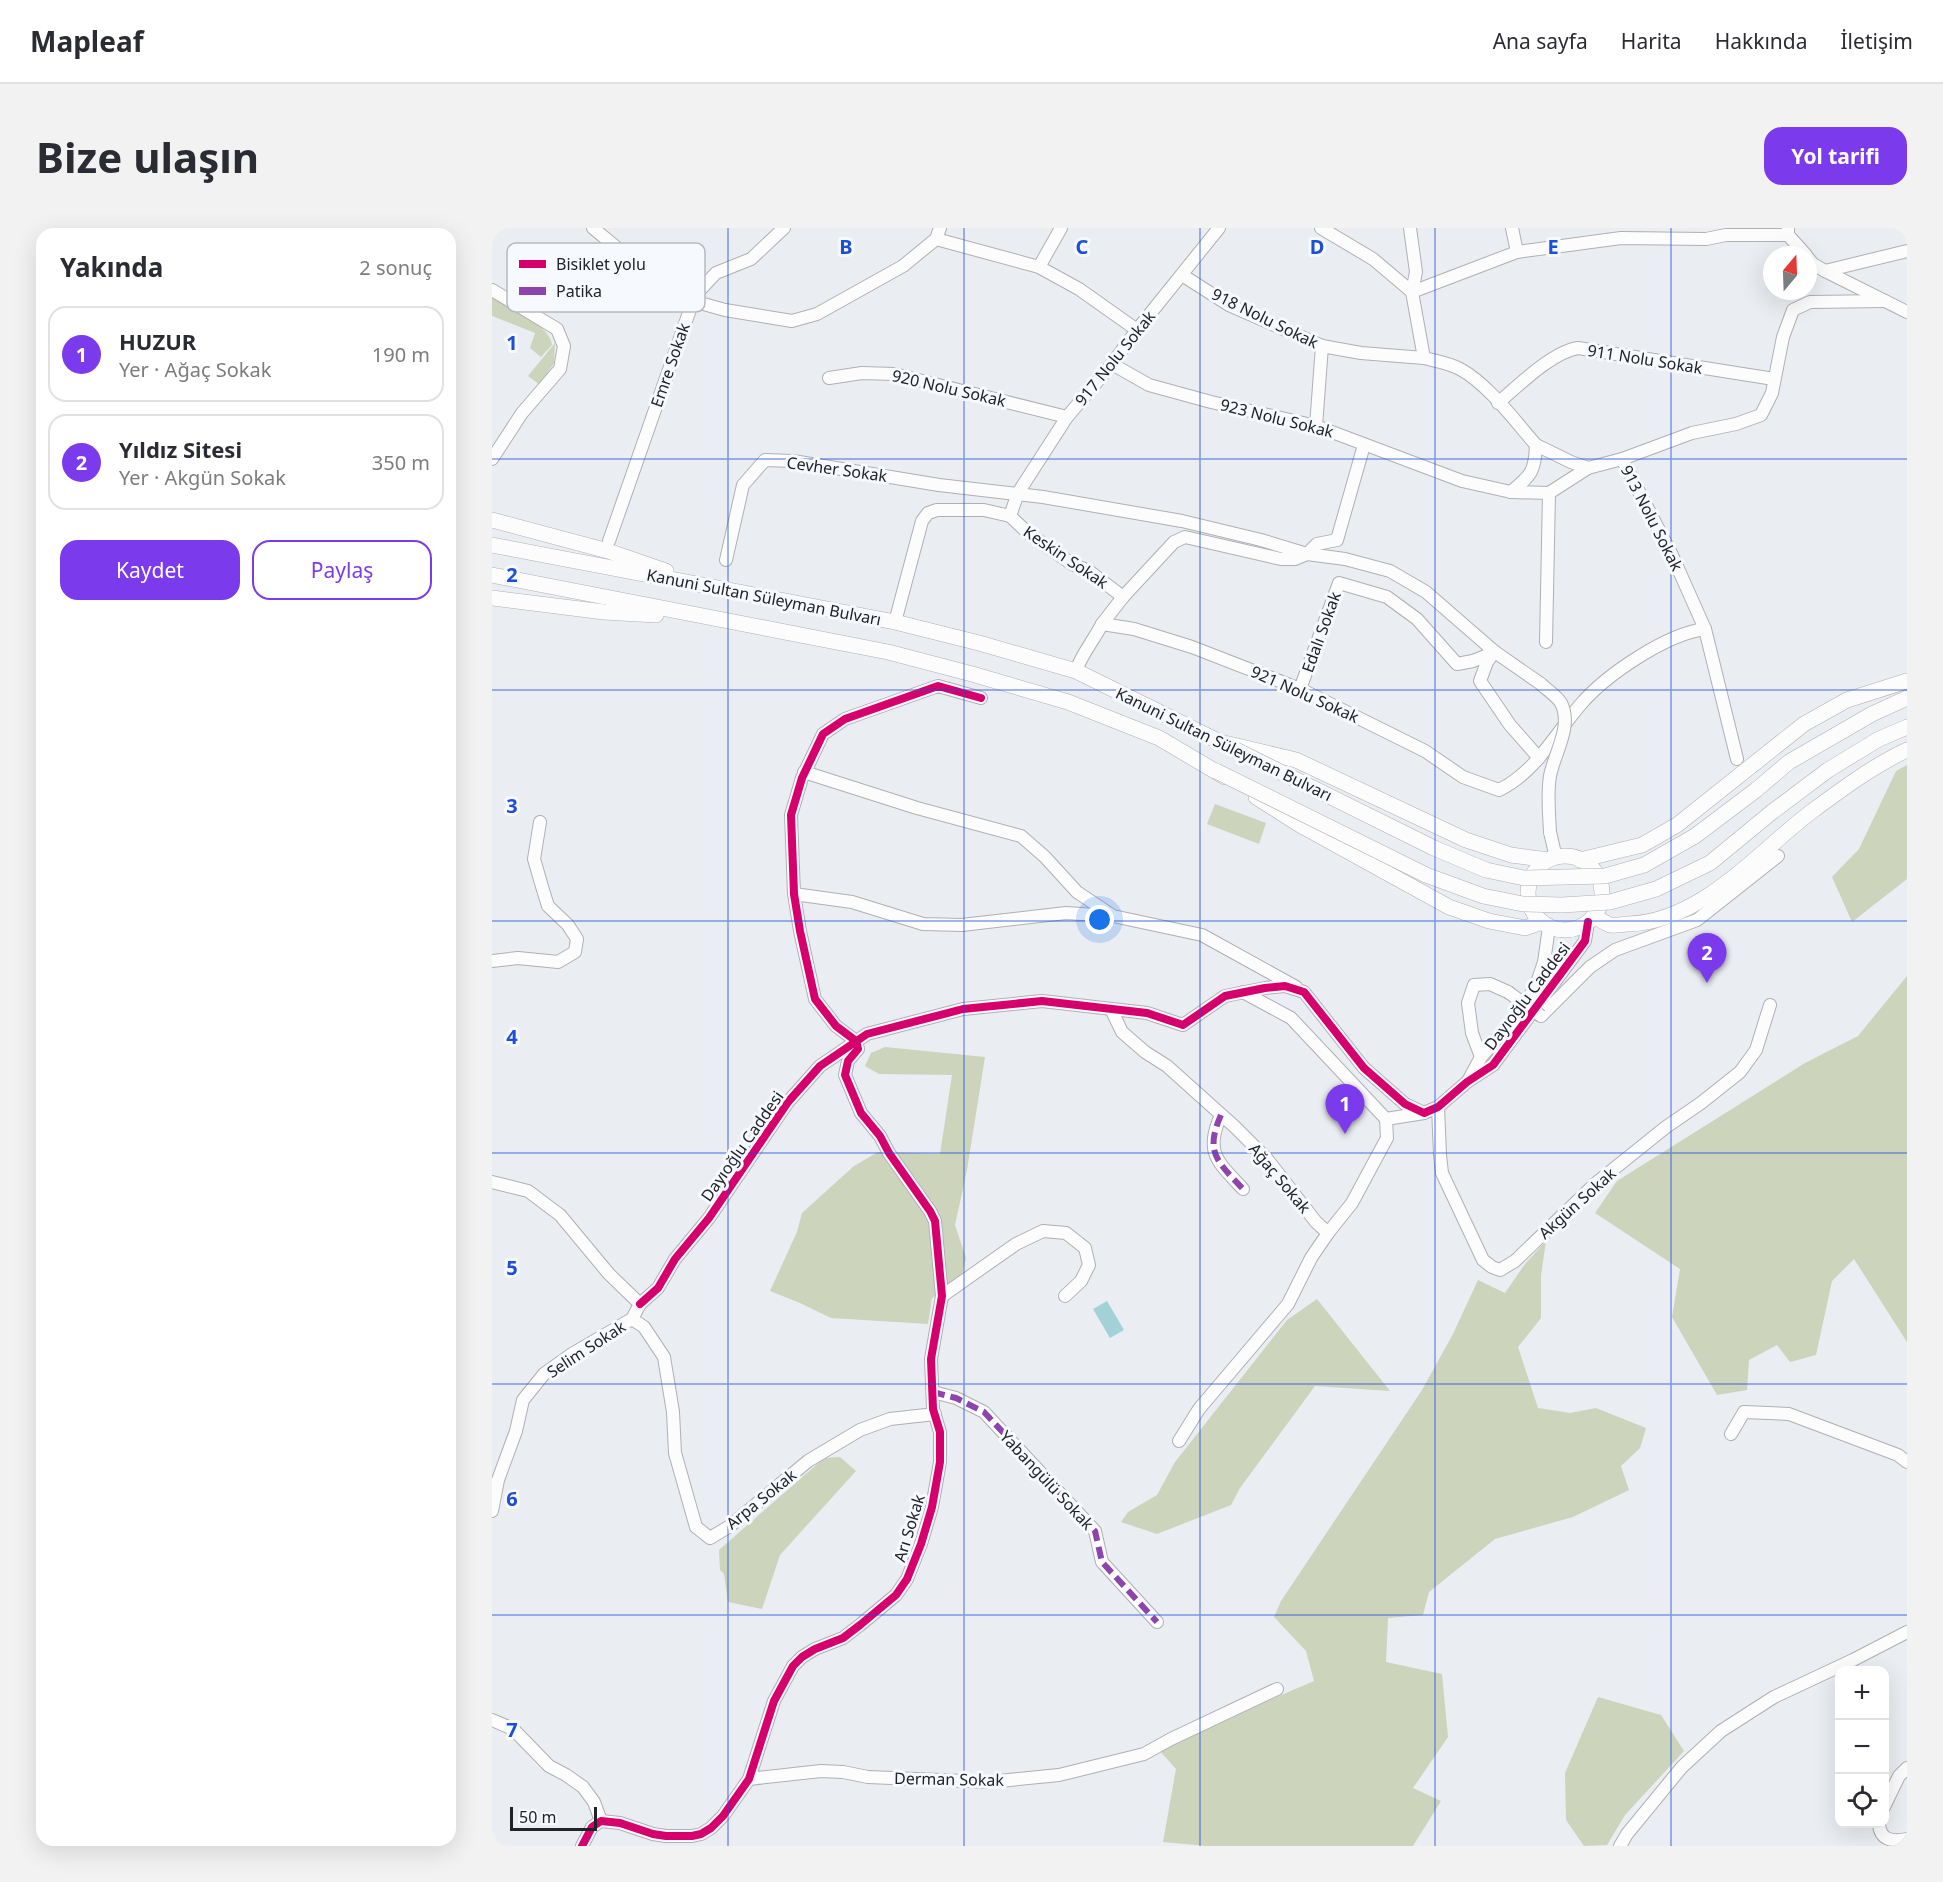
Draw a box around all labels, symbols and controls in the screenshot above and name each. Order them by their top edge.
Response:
text: Mapleaf [30,22,144,60]
text: Ana sayfa [1493,27,1588,55]
text: Harita [1621,27,1682,55]
text: Hakkında [1715,27,1808,55]
text: İletişim [1841,27,1913,55]
button: Yol tarifi [1764,127,1907,185]
text: Bize ulaşın [36,128,259,185]
text: B [839,233,853,260]
text: C [1076,233,1089,260]
text: D [1310,233,1324,260]
text: E [1547,233,1559,260]
legend [507,243,705,312]
north arrow [1763,246,1817,300]
text: Yakında [60,249,163,285]
text: Bisiklet yolu [556,253,646,275]
text: 2 sonuç [359,254,432,281]
text: Patika [556,280,602,302]
street label: 918 Nolu Sokak [1208,283,1322,354]
street label: 917 Nolu Sokak [1070,306,1160,410]
street label: Emre Sokak [645,319,695,410]
text: HUZUR [119,326,196,356]
text: 1 [506,329,518,356]
street label: 911 Nolu Sokak [1586,339,1705,379]
text: 1 [76,341,87,368]
text: 190 m [372,341,430,368]
text: Yer · Ağaç Sokak [119,356,271,383]
street label: 920 Nolu Sokak [890,364,1009,412]
street label: 923 Nolu Sokak [1218,393,1336,443]
text: Yıldız Sitesi [119,434,242,464]
text: 2 [76,449,87,476]
text: 350 m [372,449,430,476]
street label: Cevher Sokak [785,451,889,487]
street label: 913 Nolu Sokak [1616,461,1688,575]
text: Yer · Akgün Sokak [119,464,286,491]
street label: Keskin Sokak [1019,521,1113,594]
button: Kaydet [60,540,240,600]
button: Paylaş [252,540,432,600]
text: 2 [506,561,518,588]
street label: Kanuni Sultan Süleyman Bulvarı [645,563,883,631]
street label: Edalı Sokak [1296,588,1346,676]
street label: 921 Nolu Sokak [1247,660,1363,728]
street label: Kanuni Sultan Süleyman Bulvarı [1112,682,1336,806]
text: 3 [506,792,518,819]
your location [1085,905,1114,934]
pin: 2 [1688,934,1726,983]
street label: Dayıoğlu Caddesi [1479,937,1575,1055]
text: 4 [506,1023,518,1050]
pin: 1 [1326,1084,1364,1134]
street label: Dayıoğlu Caddesi [696,1086,788,1206]
street label: Ağaç Sokak [1244,1138,1316,1218]
street label: Akgün Sokak [1534,1162,1621,1244]
text: 5 [506,1254,518,1281]
street label: Selim Sokak [542,1315,630,1383]
street label: Yabangülü Sokak [995,1426,1099,1535]
street label: Arpa Sokak [721,1464,801,1534]
text: 6 [506,1485,518,1512]
street label: Arı Sokak [888,1491,930,1565]
map controls [1835,1666,1889,1828]
button: + [1835,1666,1889,1720]
text: 7 [506,1716,518,1743]
button: − [1835,1720,1889,1774]
street label: Derman Sokak [894,1767,1005,1791]
button: locate [1835,1774,1889,1828]
scale bar [510,1804,597,1832]
text: 50 m [519,1806,556,1828]

